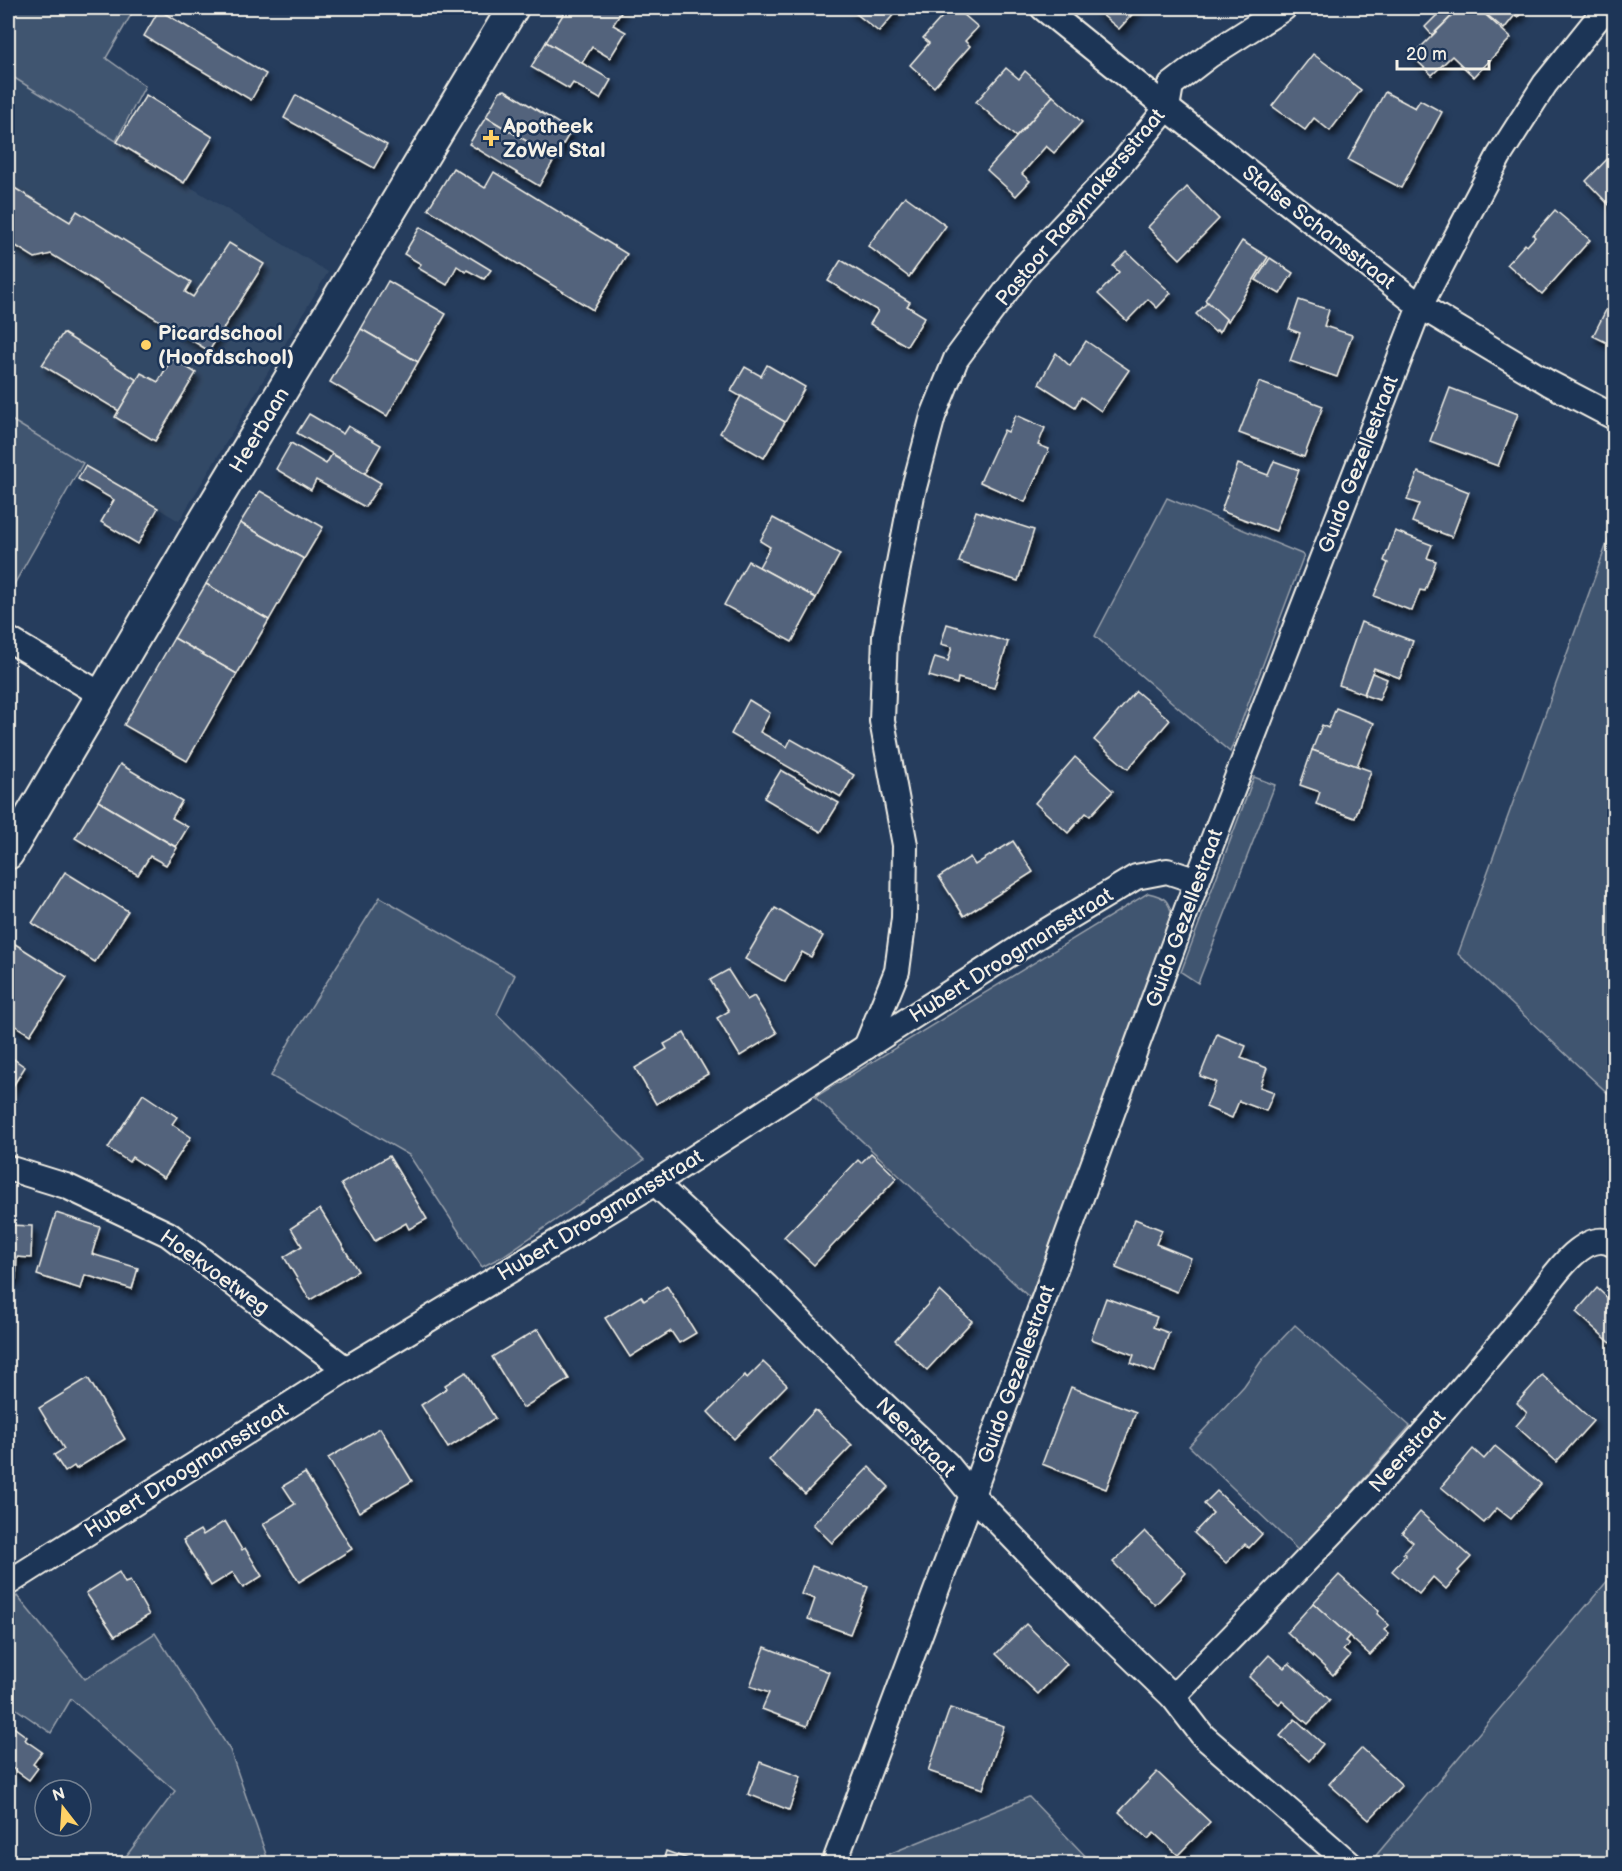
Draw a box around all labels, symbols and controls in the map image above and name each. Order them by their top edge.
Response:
scale bar [1397,33,1488,71]
text: 20 m [1406,44,1447,65]
street label: Pastoor Raeymakersstraat [990,103,1171,311]
place label: Apotheek ZoWel Stal [502,114,606,163]
marker: Apotheek ZoWel Stal [484,131,498,145]
street label: Stalse Schansstraat [1237,160,1401,295]
place label: Picardschool (Hoofdschool) [158,321,294,370]
marker: Picardschool (Hoofdschool) [139,338,153,352]
street label: Guido Gezellestraat [1313,371,1404,557]
street label: Heerbaan [224,383,295,478]
street label: Guido Gezellestraat [1141,825,1229,1011]
street label: Hubert Droogmansstraat [905,882,1118,1028]
street label: Hubert Droogmansstraat [493,1144,708,1287]
street label: Hoekvoetweg [155,1224,274,1320]
street label: Guido Gezellestraat [973,1281,1061,1467]
street label: Neerstraat [871,1392,961,1483]
street label: Hubert Droogmansstraat [80,1397,293,1543]
street label: Neerstraat [1364,1404,1451,1498]
north arrow [33,1778,93,1838]
text: N [51,1784,68,1806]

